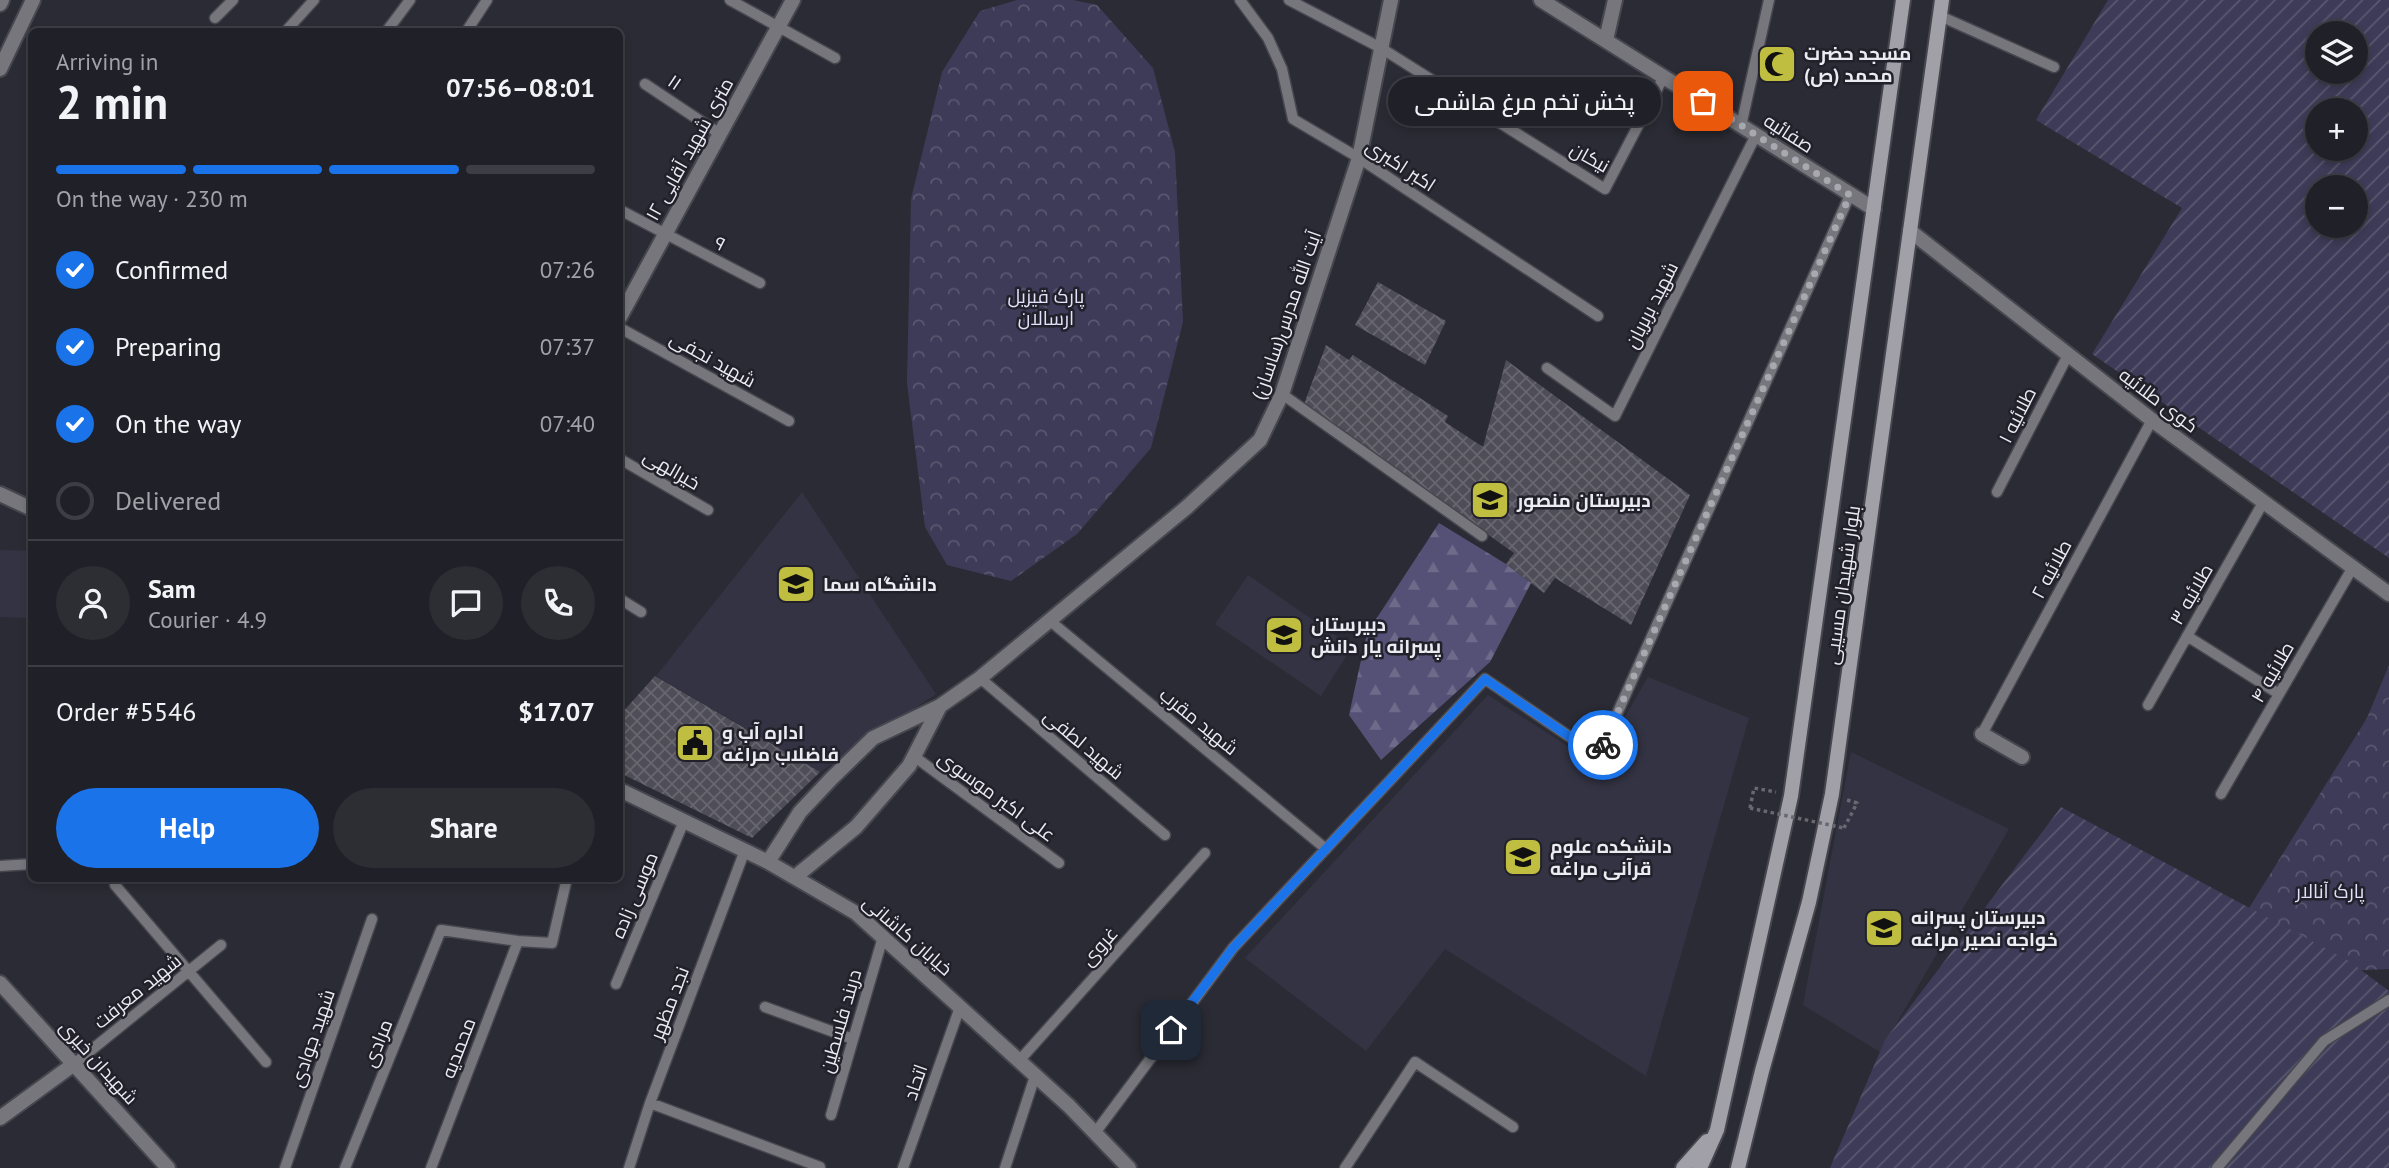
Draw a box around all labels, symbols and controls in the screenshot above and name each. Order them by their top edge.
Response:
map controls [2305,21,2368,238]
button: layers [2305,21,2368,84]
place label: مسجد حضرت محمد (ص) [1804,41,1911,87]
mosque icon: مسجد حضرت محمد (ص) [1756,43,1798,85]
text: Arriving in [56,47,158,76]
street label: ۱۱ [663,69,687,95]
text: 07:56–08:01 [446,71,595,104]
pin [1673,71,1733,131]
text: 2 min [56,72,168,132]
street label: ۱۲ متری شهید آقایی [640,73,738,225]
callout: پخش تخم مرغ هاشمی [1388,76,1661,126]
icon: bag [1684,82,1722,120]
text: پخش تخم مرغ هاشمی [1415,87,1634,116]
button: + [2305,98,2368,161]
street label: صفائیه [1759,108,1819,158]
street label: اکبر اکبری [1361,134,1441,196]
street label: نیکان [1566,136,1614,178]
button: − [2305,175,2368,238]
text: On the way · 230 m [56,184,248,213]
street label: آیت الله مدرس(ساسان) [1246,227,1326,403]
street label: ۹ [710,230,730,256]
icon: check [56,251,94,289]
text: Confirmed [115,253,228,286]
text: 07:26 [540,255,595,284]
street label: شهید بربریان [1619,258,1683,352]
park label: پارک قیزیل ارسالان [1008,284,1084,330]
street label: شهید نجفی [666,326,760,392]
icon: check [56,328,94,366]
text: Preparing [115,330,222,363]
text: 07:37 [540,332,595,361]
street label: کوی طلائیه [2114,362,2204,438]
street label: طلائیه ۱ [1993,383,2041,447]
icon: check [56,405,94,443]
text: On the way [115,407,241,440]
text: 07:40 [540,409,595,438]
street label: خیرالهی [639,443,705,495]
school or university icon: دبیرستان منصور [1469,479,1511,521]
text: Delivered [115,484,221,517]
place label: دبیرستان منصور [1516,488,1651,512]
street label: بلوار شهیدان مسیبی [1819,504,1865,666]
street label: طلائیه ۲ [2025,535,2077,603]
street label: طلائیه ۳ [2164,559,2218,629]
school or university icon: دانشگاه سما [775,563,817,605]
button: person [56,566,130,640]
button: chat [429,566,503,640]
button: phone [521,566,595,640]
text: Sam [148,572,196,605]
place label: دانشگاه سما [823,572,937,596]
text: Courier · 4.9 [148,605,267,634]
place label: دبیرستان پسرانه یار دانش [1311,612,1441,660]
school or university icon: دبیرستان پسرانه یار دانش [1263,614,1305,656]
street label: طلائیه ۴ [2245,637,2299,707]
street label: شهید مقرب [1155,682,1243,760]
text: Order #5546 [56,695,196,728]
text: $17.07 [518,695,595,728]
street label: شهید لطفی [1039,703,1129,785]
courier [1568,710,1638,780]
place label: اداره آب و فاضلاب مراغه [722,720,839,766]
public building icon: اداره آب و فاضلاب مراغه [674,722,716,764]
icon: bike [1584,726,1622,764]
street label: علی اکبر موسوی [934,745,1060,847]
button: Help [56,788,319,868]
button: Share [333,788,595,868]
place label: دانشکده علوم قرآنی مراغه [1550,834,1672,880]
school or university icon: دانشکده علوم قرآنی مراغه [1502,836,1544,878]
street label: موسی زاده [605,848,663,942]
park label: پارک آنالار [2295,879,2364,904]
street label: خیابان کاشانی [858,890,958,980]
place label: دبیرستان پسرانه خواجه نصیر مراغه [1911,905,2058,951]
school or university icon: دبیرستان پسرانه خواجه نصیر مراغه [1863,907,1905,949]
street label: غروی [1075,921,1123,971]
street label: شهید معرفت [88,948,186,1034]
street label: نجد مظهر [644,963,694,1044]
street label: دربند فلسطین [814,966,866,1076]
street label: شهید جوادی [284,986,340,1090]
pin [1141,1000,1201,1060]
icon: home [1152,1011,1190,1049]
street label: محمدیه [436,1014,480,1082]
street label: شهیدان خیری [55,1015,143,1109]
street label: مرادی [357,1016,397,1070]
street label: اتحاد [898,1061,932,1103]

